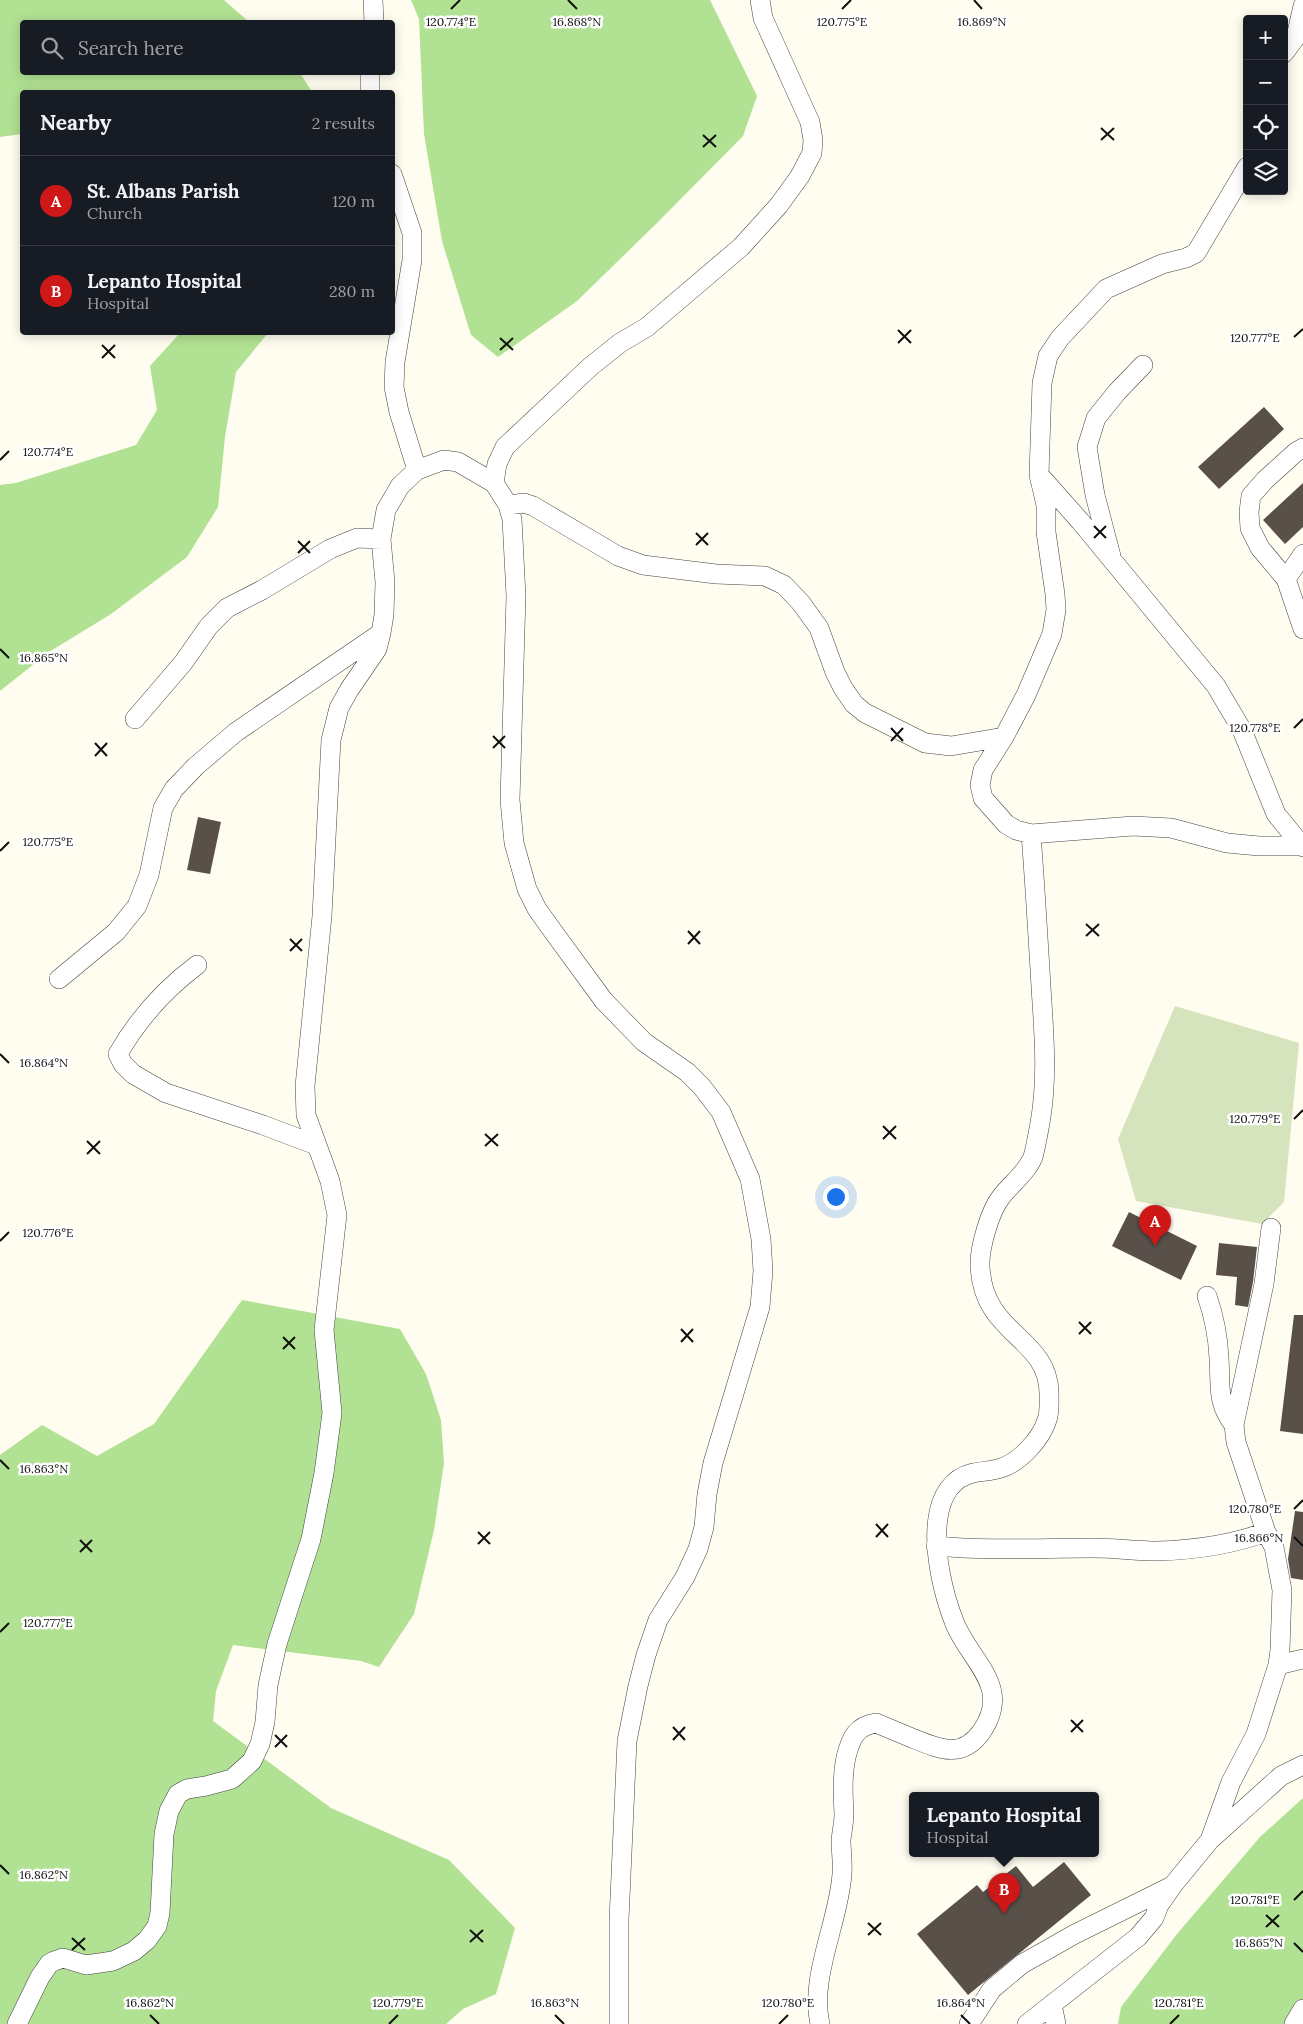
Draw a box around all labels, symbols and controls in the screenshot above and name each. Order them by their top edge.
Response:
text: 120.774°E [426,14,476,29]
text: 16.868°N [553,14,601,29]
text: 120.775°E [817,14,867,29]
text: 16.869°N [958,14,1006,29]
map controls [1243,15,1288,195]
button: + [1243,15,1288,60]
search box [20,20,395,75]
icon: search [38,34,66,62]
text: Search here [78,36,184,60]
button: − [1243,60,1288,105]
button: locate [1243,105,1288,150]
text: Nearby [40,109,111,136]
text: 2 results [312,113,375,133]
button: layers [1243,150,1288,195]
text: St. Albans Parish [87,179,240,203]
text: A [51,191,61,211]
text: 120 m [332,191,375,211]
text: Church [87,203,142,223]
text: Lepanto Hospital [87,269,242,293]
text: B [51,281,61,301]
text: 280 m [329,281,375,301]
text: Hospital [87,293,149,313]
text: 120.777°E [1230,330,1280,345]
text: 120.774°E [23,444,73,459]
text: 16.865°N [20,650,68,665]
text: 120.778°E [1230,720,1280,735]
text: 120.775°E [23,834,73,849]
text: 16.864°N [20,1055,68,1070]
text: 120.779°E [1230,1111,1280,1126]
your location [823,1184,849,1210]
pin: A [1139,1205,1171,1246]
text: 120.776°E [23,1225,73,1240]
text: 16.863°N [20,1461,68,1476]
text: 120.780°E [1229,1501,1281,1516]
text: 16.866°N [1235,1530,1283,1545]
text: 120.777°E [23,1615,73,1630]
popup [909,1792,1099,1857]
text: Lepanto Hospital [927,1803,1081,1827]
text: Hospital [927,1827,989,1847]
text: 16.862°N [20,1867,68,1882]
pin: B [988,1873,1020,1914]
text: 120.781°E [1230,1892,1280,1907]
text: 16.865°N [1235,1935,1283,1950]
text: 16.862°N [126,1995,174,2010]
text: 120.779°E [373,1995,423,2010]
text: 16.863°N [531,1995,579,2010]
text: 120.780°E [762,1995,814,2010]
text: 16.864°N [937,1995,985,2010]
text: 120.781°E [1154,1995,1204,2010]

